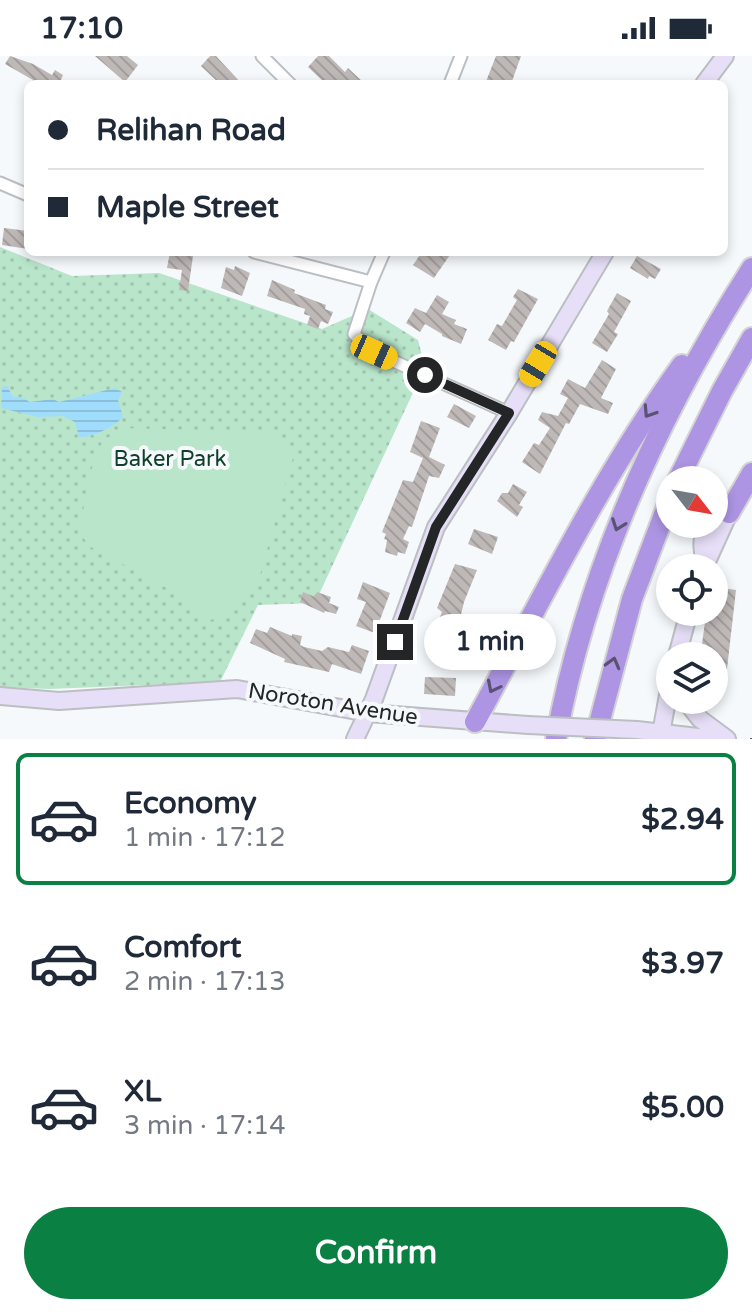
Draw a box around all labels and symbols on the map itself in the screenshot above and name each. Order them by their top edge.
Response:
car [347,331,401,373]
car [515,337,561,391]
route start [407,357,443,393]
one-way arrow [643,404,658,418]
park label: Baker Park [114,446,227,472]
north arrow [656,466,728,538]
one-way arrow [612,517,628,531]
callout: 1 min [423,614,555,670]
route end [377,624,413,660]
one-way arrow [604,657,620,671]
street label: Noroton Avenue [246,678,420,730]
one-way arrow [488,679,503,694]

